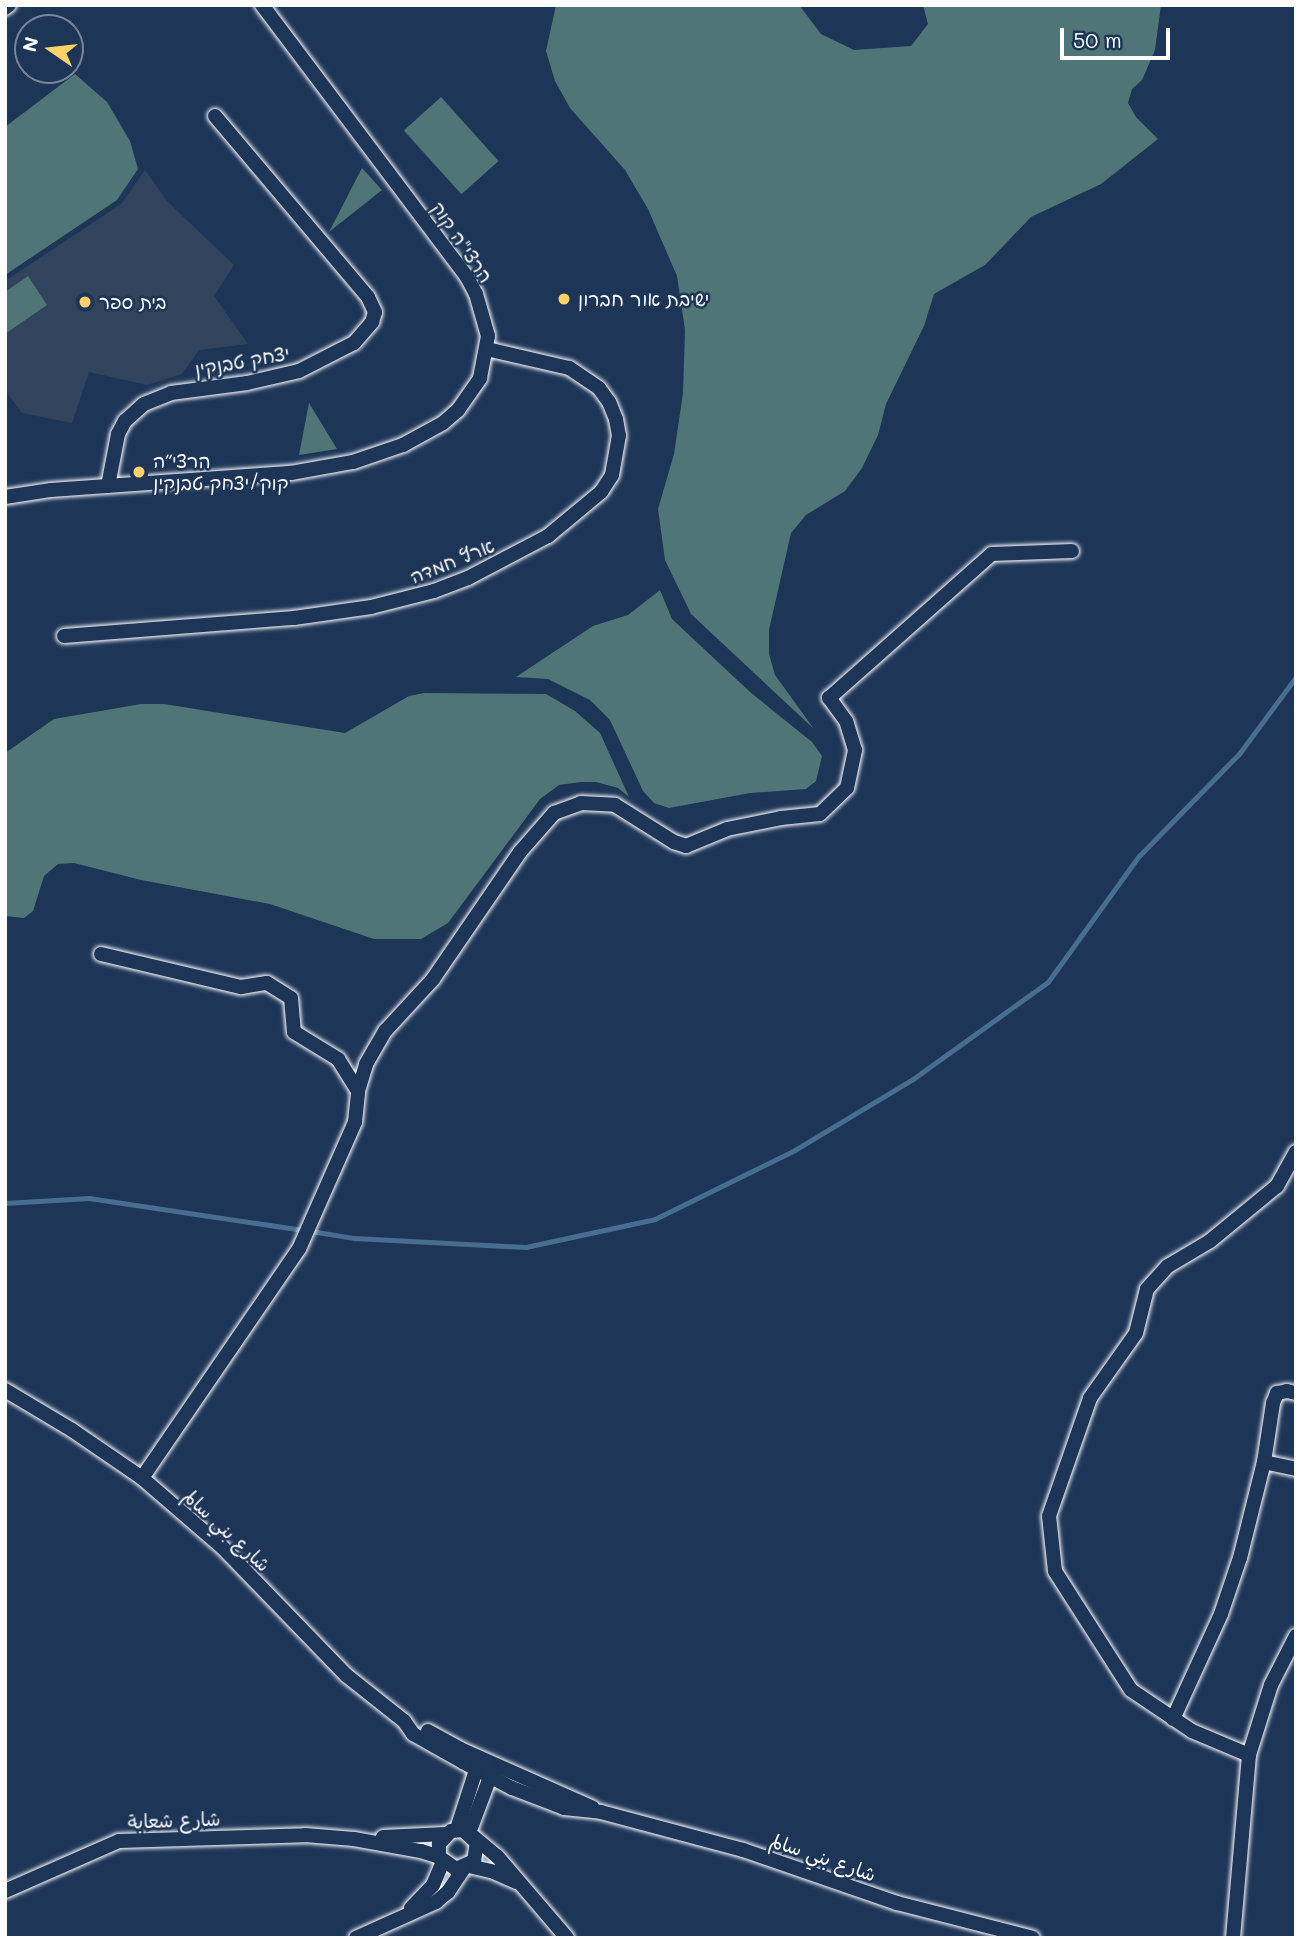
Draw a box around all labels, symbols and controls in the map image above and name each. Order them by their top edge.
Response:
north arrow [14,14,84,84]
scale bar [1063,14,1173,58]
text: 50 m [1073,26,1122,53]
text: N [16,34,44,54]
street label: הרצי"ה קוק [426,197,498,287]
place label: ישיבת אור חברון [578,288,709,310]
place label: בית ספר [99,291,167,313]
marker: ישיבת אור חברון [556,291,572,307]
marker: בית ספר [77,294,93,310]
street label: יצחק טבנקין [193,341,291,381]
place label: הרצי״ה קוק/יצחק טבנקין [153,450,289,494]
marker: הרצי״ה קוק/יצחק טבנקין [131,464,147,480]
street label: ארץ חמדה [407,534,497,588]
street label: شارع بني سالم [179,1484,275,1576]
street label: شارع شعابة [127,1807,221,1833]
street label: شارع بني سالم [767,1828,879,1886]

